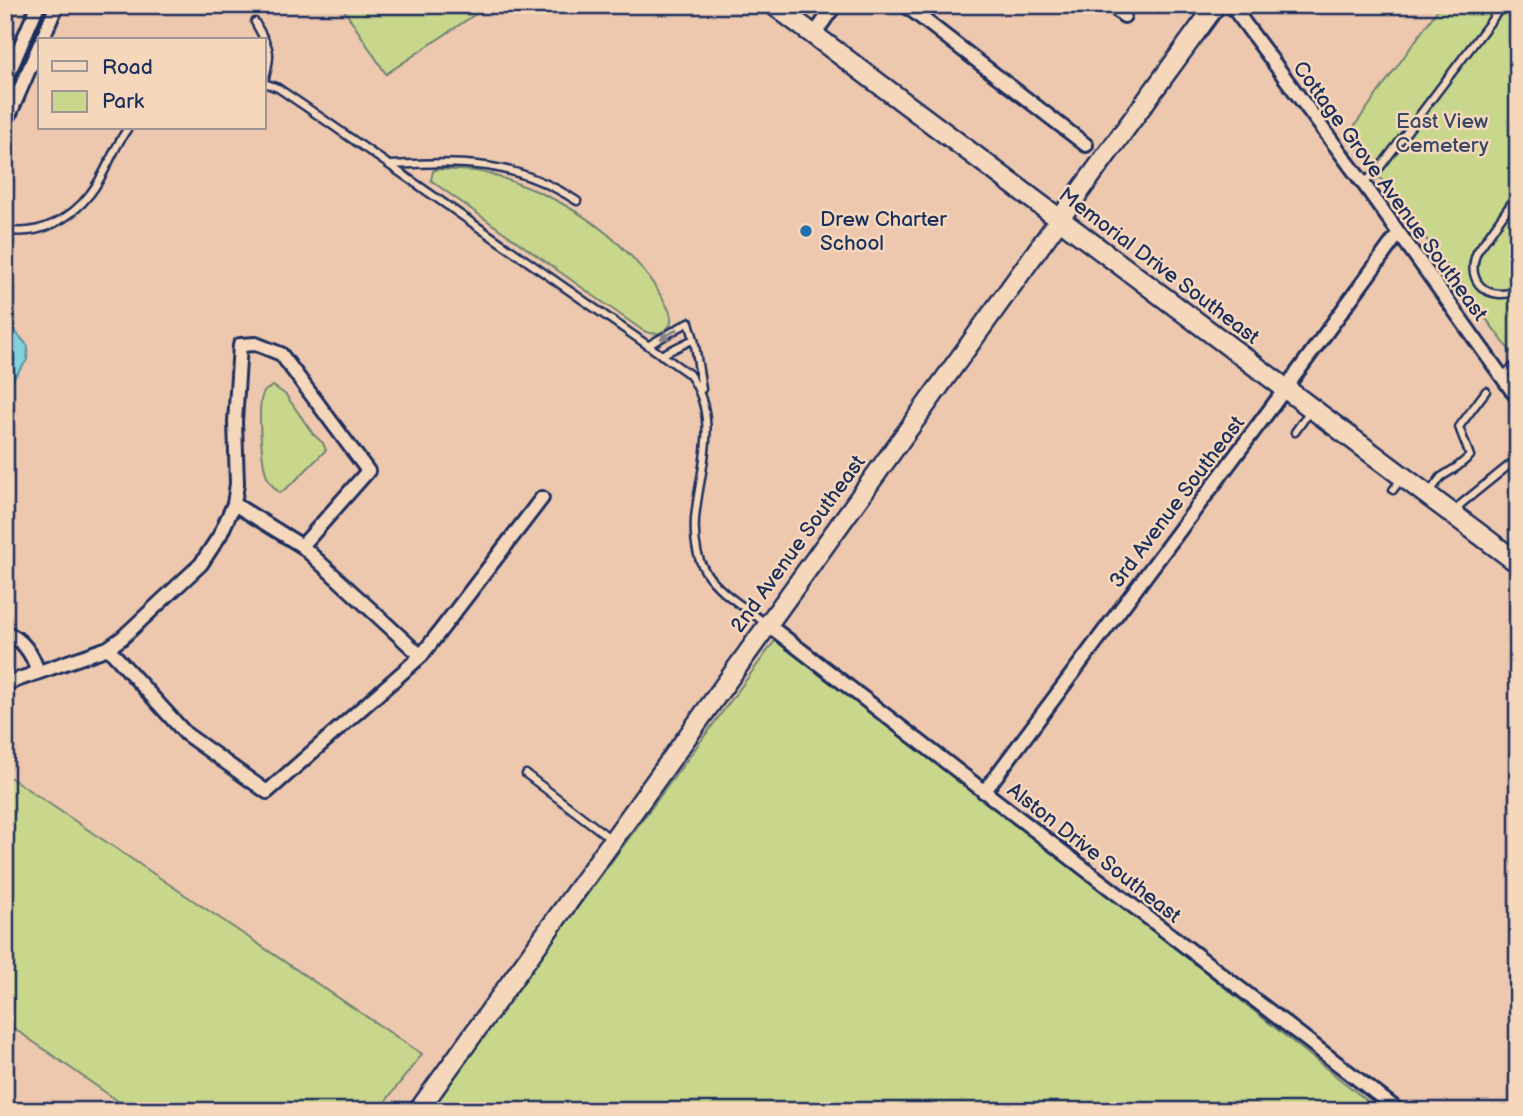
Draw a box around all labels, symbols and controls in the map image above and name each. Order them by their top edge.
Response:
legend [38,38,266,130]
text: Road [102,55,153,80]
street label: Cottage Grove Avenue Southeast [1287,56,1493,326]
text: Park [102,89,145,114]
park label: East View Cemetery [1395,109,1489,158]
street label: Memorial Drive Southeast [1054,182,1265,350]
place label: Drew Charter School [820,207,947,256]
marker: Drew Charter School [798,223,814,239]
one-way arrow [659,328,678,340]
street label: 3rd Avenue Southeast [1104,411,1250,593]
street label: 2nd Avenue Southeast [725,450,871,638]
street label: Alston Drive Southeast [1002,778,1186,929]

